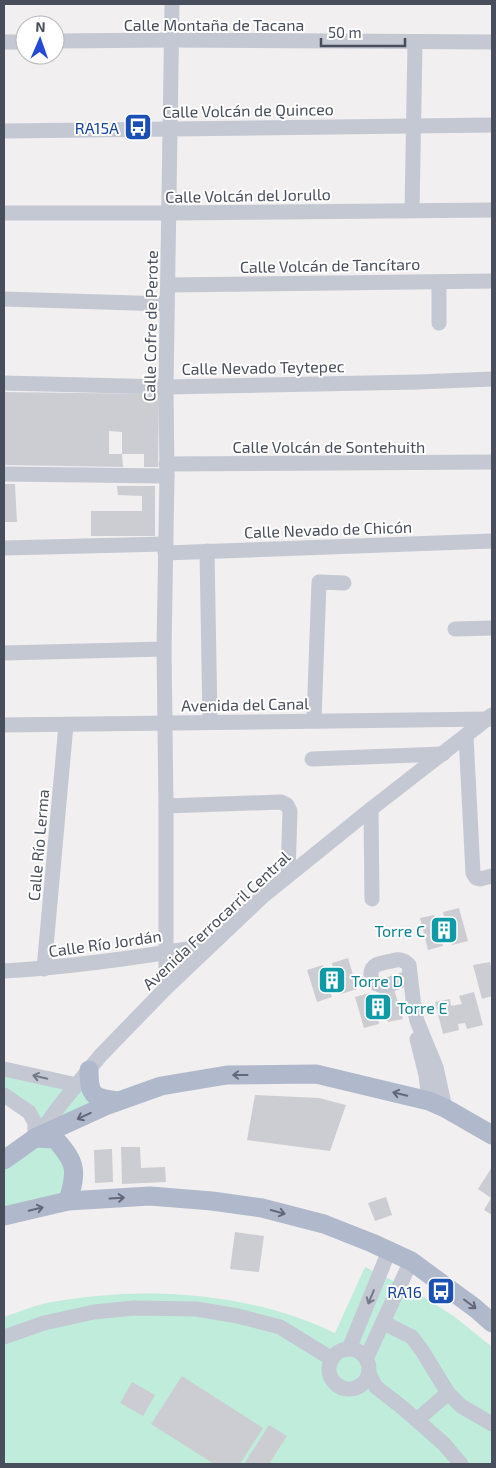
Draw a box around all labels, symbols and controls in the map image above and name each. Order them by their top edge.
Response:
north arrow [15,15,65,65]
street label: Calle Montaña de Tacana [124,15,304,34]
scale bar [321,15,405,47]
text: N [35,18,46,35]
text: 50 m [328,23,362,41]
street label: Calle Volcán de Quinceo [162,99,334,122]
bus stop icon: RA15A [123,112,153,142]
place label: RA15A [75,118,119,137]
street label: Calle Volcán del Jorullo [165,184,331,206]
street label: Calle Cofre de Perote [139,250,161,402]
street label: Calle Volcán de Tancítaro [240,254,420,276]
street label: Calle Nevado Teytepec [181,356,345,378]
street label: Calle Volcán de Sontehuith [233,437,425,456]
street label: Calle Nevado de Chicón [244,517,412,541]
street label: Avenida del Canal [181,693,309,715]
street label: Calle Río Lerma [24,788,52,902]
street label: Avenida Ferrocarril Central [138,847,294,993]
building icon: Torre C [429,915,459,945]
place label: Torre C [375,921,425,940]
street label: Calle Río Jordán [47,926,163,960]
building icon: Torre D [317,965,347,995]
place label: Torre D [351,971,403,990]
building icon: Torre E [363,992,393,1022]
place label: Torre E [397,998,447,1017]
one-way arrow [232,1070,248,1080]
one-way arrow [33,1072,49,1081]
one-way arrow [393,1089,409,1098]
one-way arrow [77,1111,92,1121]
one-way arrow [108,1194,124,1203]
one-way arrow [27,1204,43,1213]
one-way arrow [269,1208,285,1217]
bus stop icon: RA16 [426,1276,456,1306]
place label: RA16 [387,1282,422,1301]
one-way arrow [365,1289,375,1304]
one-way arrow [463,1299,477,1309]

